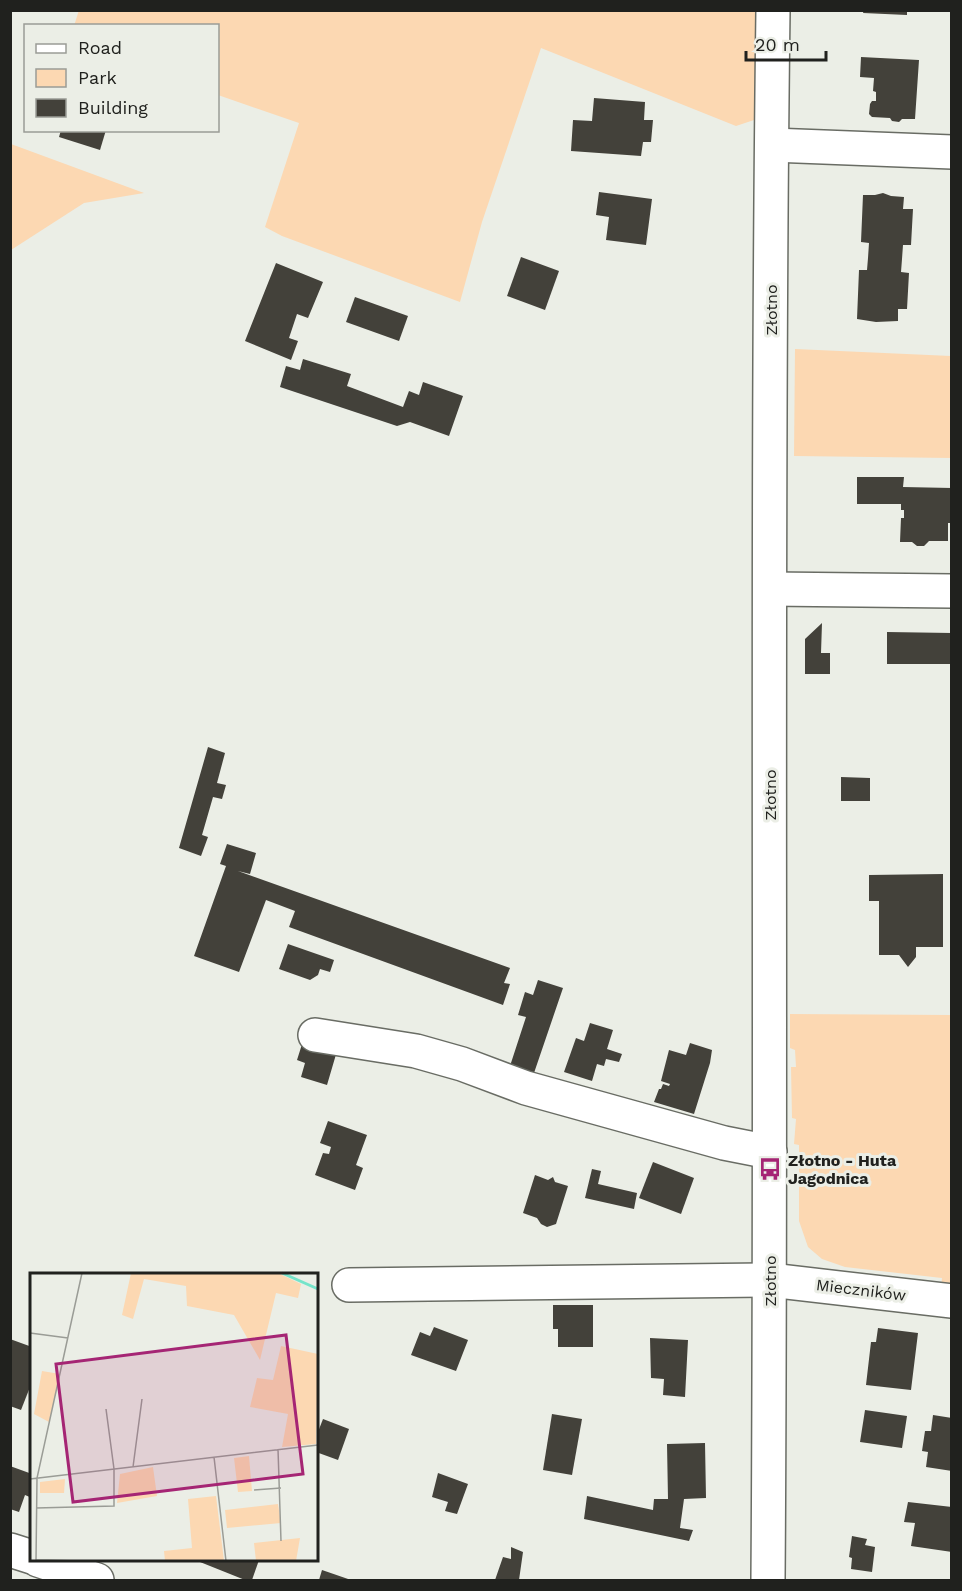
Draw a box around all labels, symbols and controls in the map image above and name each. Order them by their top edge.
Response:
legend [24,24,219,132]
scale bar [746,24,826,62]
text: 20 m [755,34,800,55]
text: Road [78,37,122,58]
text: Park [78,67,117,88]
text: Building [78,97,148,118]
street label: Złotno [762,284,781,336]
street label: Złotno [761,769,780,821]
place label: Złotno - Huta Jagodnica [788,1151,897,1188]
bus stop icon: Złotno - Huta Jagodnica [757,1156,783,1182]
street label: Złotno [761,1255,780,1307]
inset map [30,1273,318,1561]
street label: Mieczników [815,1275,907,1305]

